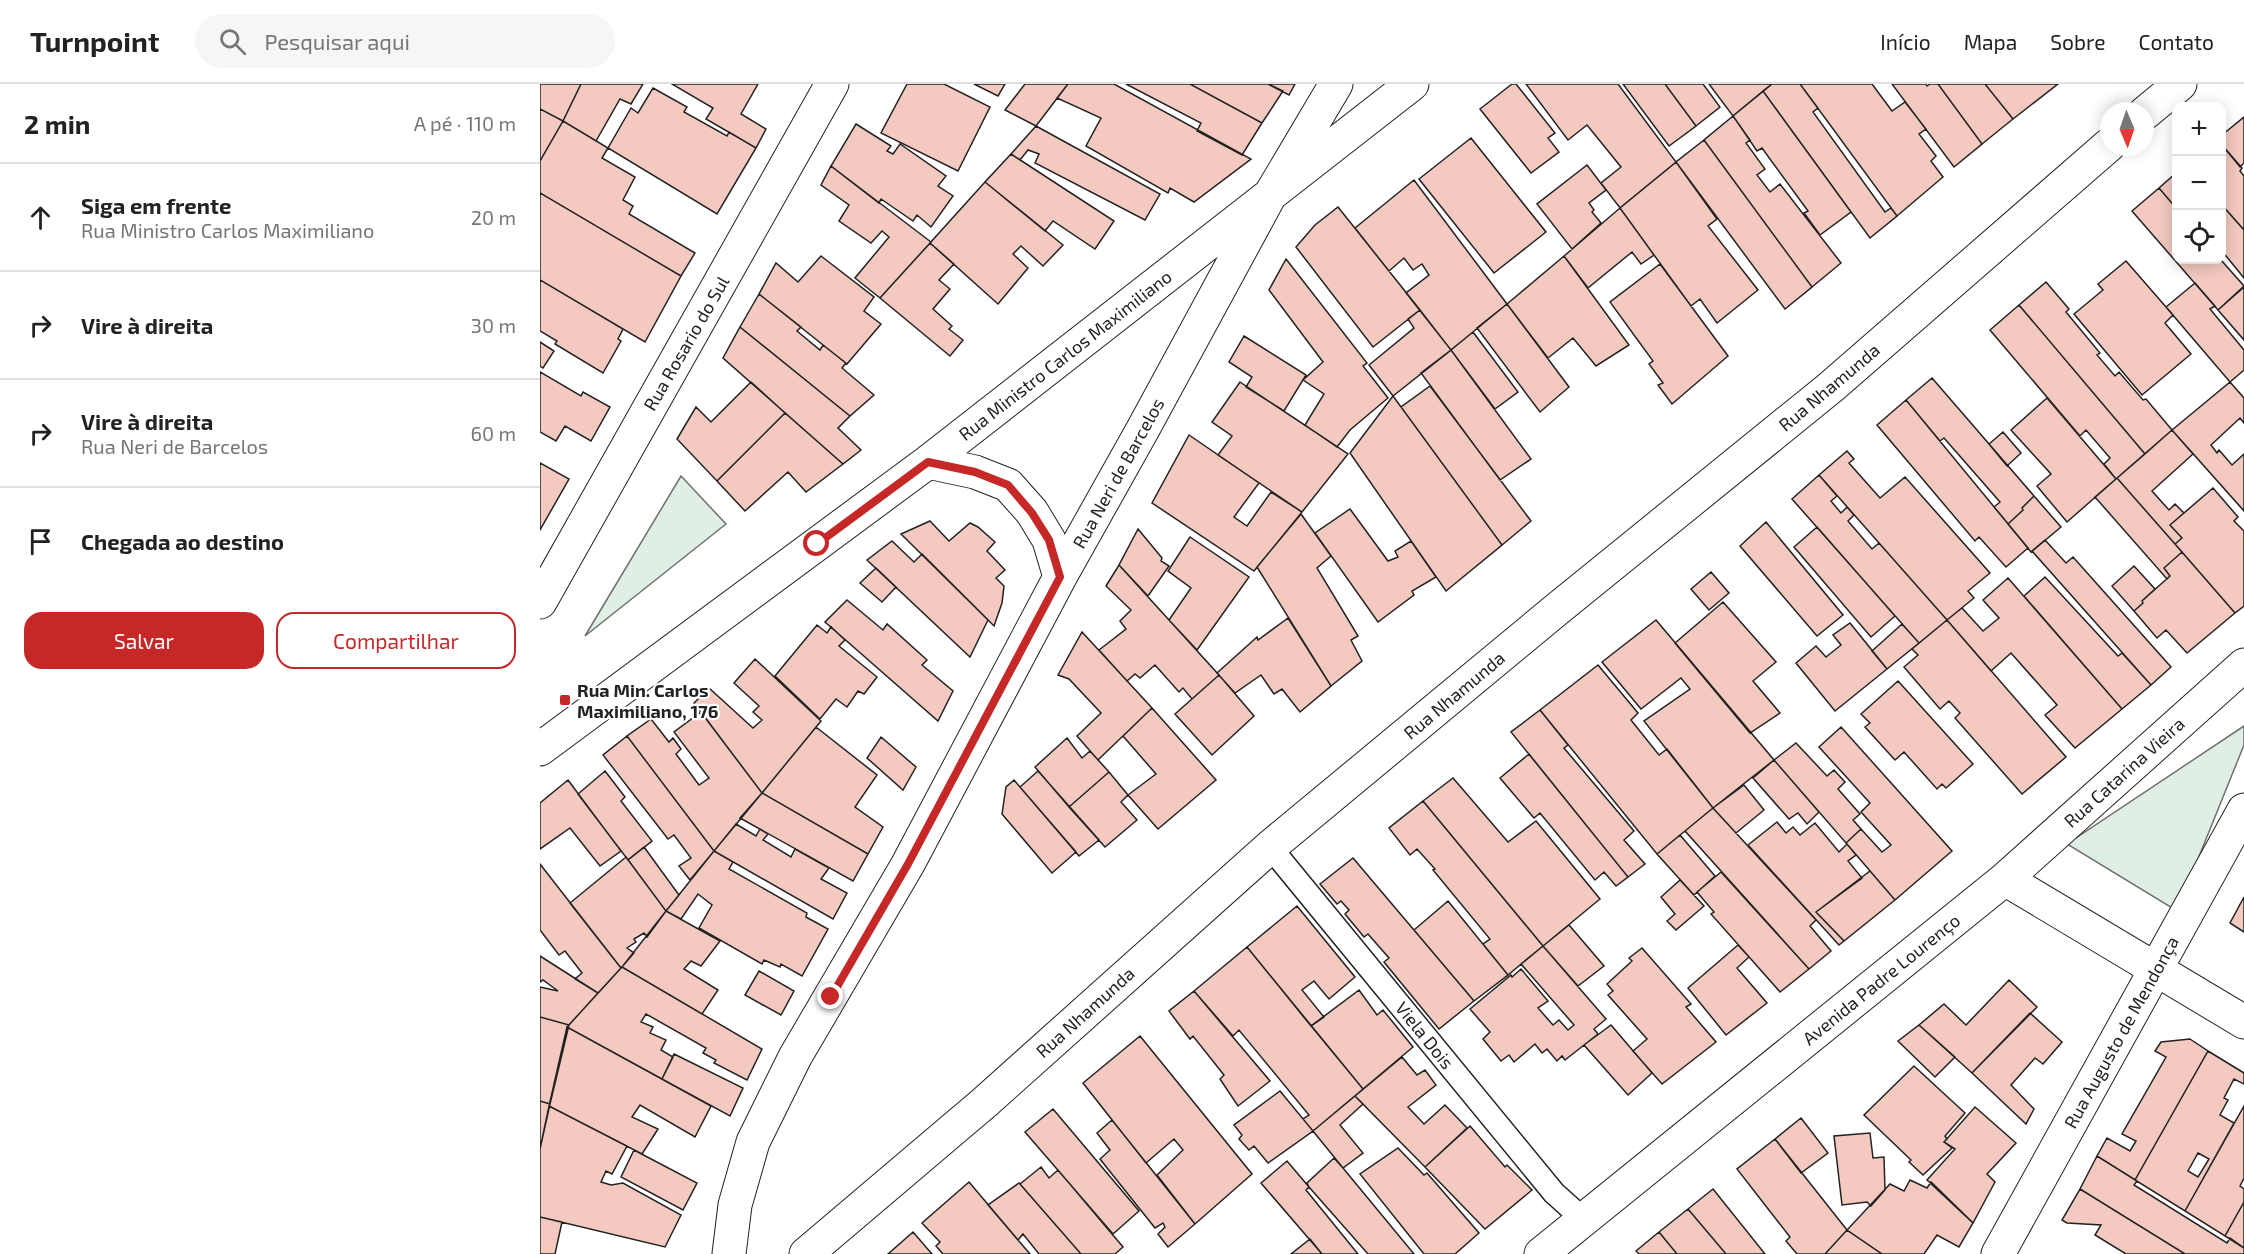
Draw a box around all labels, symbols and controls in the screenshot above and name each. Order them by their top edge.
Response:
search box [195,14,615,68]
text: Turnpoint [30,24,159,58]
icon: search [216,25,249,58]
text: Pesquisar aqui [264,28,410,54]
text: Início [1880,29,1931,54]
text: Mapa [1964,29,2017,54]
text: Sobre [2050,29,2105,54]
text: Contato [2138,29,2214,54]
north arrow [2100,102,2154,156]
map controls [2172,102,2226,264]
button: + [2172,102,2226,156]
text: 2 min [24,108,90,139]
text: A pé · 110 m [414,111,516,135]
button: − [2172,156,2226,210]
text: Siga em frente [81,192,231,218]
icon: ahead [24,201,57,234]
text: 20 m [471,205,516,229]
button: locate [2172,210,2226,264]
text: Rua Ministro Carlos Maximiliano [81,218,374,242]
street label: Rua Ministro Carlos Maximiliano [954,265,1176,445]
street label: Rua Rosario do Sul [639,271,734,414]
icon: right [24,309,57,342]
text: Vire à direita [81,312,213,338]
text: 30 m [471,313,516,337]
street label: Rua Nhamunda [1774,338,1884,436]
street label: Rua Neri de Barcelos [1068,394,1168,552]
text: Vire à direita [81,408,213,434]
icon: right [24,417,57,450]
text: 60 m [471,421,516,445]
text: Rua Neri de Barcelos [81,434,268,458]
icon: arrive [24,525,57,558]
text: Chegada ao destino [81,528,284,554]
route start [803,530,829,556]
button: Salvar [24,612,264,669]
button: Compartilhar [276,612,516,669]
street label: Rua Nhamunda [1399,646,1509,744]
place label: Rua Min. Carlos Maximiliano, 176 [577,679,718,722]
marker: Rua Min. Carlos Maximiliano, 176 [558,693,572,707]
street label: Rua Catarina Vieira [2059,712,2189,832]
street label: Avenida Padre Lourenço [1798,909,1965,1050]
street label: Rua Augusto de Mendonça [2059,932,2184,1132]
street label: Rua Nhamunda [1031,962,1139,1062]
route end [817,983,843,1009]
street label: Viela Dois [1391,997,1459,1073]

